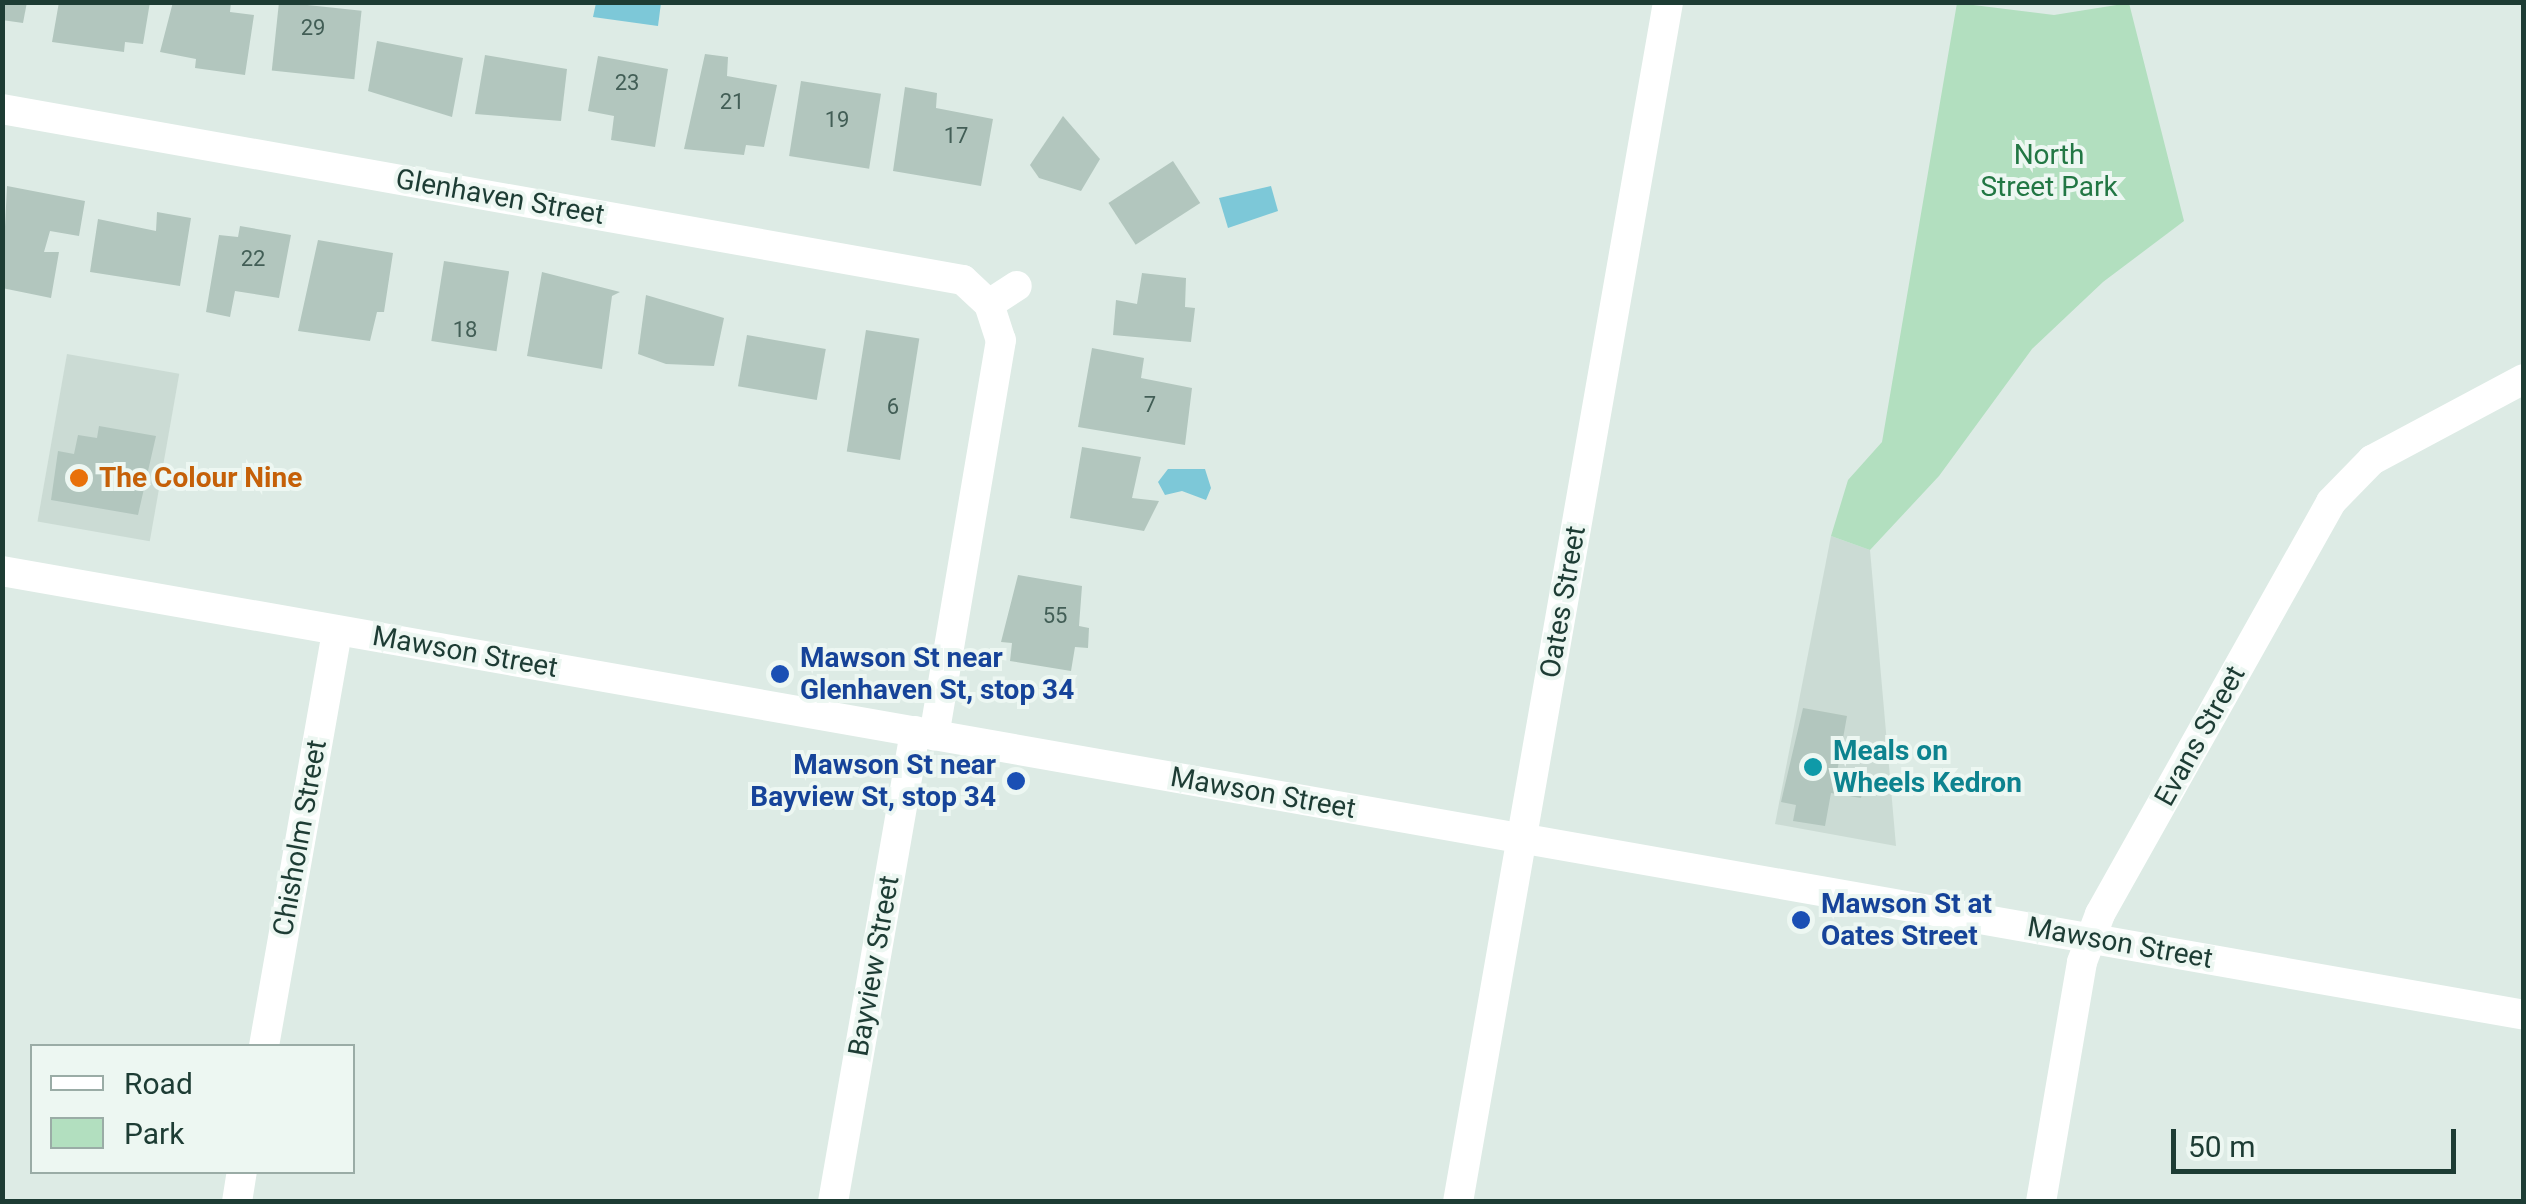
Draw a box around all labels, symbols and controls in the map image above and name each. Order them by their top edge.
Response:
house number: 29 [301,15,325,41]
house number: 23 [615,70,639,96]
house number: 21 [720,89,744,115]
house number: 19 [825,107,849,133]
house number: 17 [944,123,968,149]
park label: North Street Park [1980,138,2118,204]
street label: Glenhaven Street [393,162,607,232]
house number: 22 [241,246,265,272]
house number: 18 [453,317,477,343]
house number: 7 [1144,392,1156,418]
house number: 6 [887,394,899,420]
place label: The Colour Nine [99,461,302,495]
marker: The Colour Nine [68,467,90,489]
street label: Oates Street [1533,523,1593,681]
house number: 55 [1043,603,1067,629]
street label: Mawson Street [370,619,560,685]
place label: Mawson St near Glenhaven St, stop 34 [800,641,1074,707]
street label: Evans Street [2148,660,2252,812]
marker: Mawson St near Glenhaven St, stop 34 [769,663,791,685]
place label: Meals on Wheels Kedron [1833,734,2022,800]
street label: Chisholm Street [266,737,334,939]
place label: Mawson St near Bayview St, stop 34 [750,748,996,814]
marker: Meals on Wheels Kedron [1802,756,1824,778]
street label: Mawson Street [1168,760,1358,826]
marker: Mawson St near Bayview St, stop 34 [1005,770,1027,792]
street label: Bayview Street [842,873,906,1059]
place label: Mawson St at Oates Street [1821,887,1992,953]
marker: Mawson St at Oates Street [1790,909,1812,931]
street label: Mawson Street [2025,910,2215,976]
legend [30,1044,355,1174]
text: Road [124,1066,193,1101]
scale bar [2176,1109,2461,1171]
text: Park [124,1116,184,1151]
text: 50 m [2188,1129,2255,1164]

